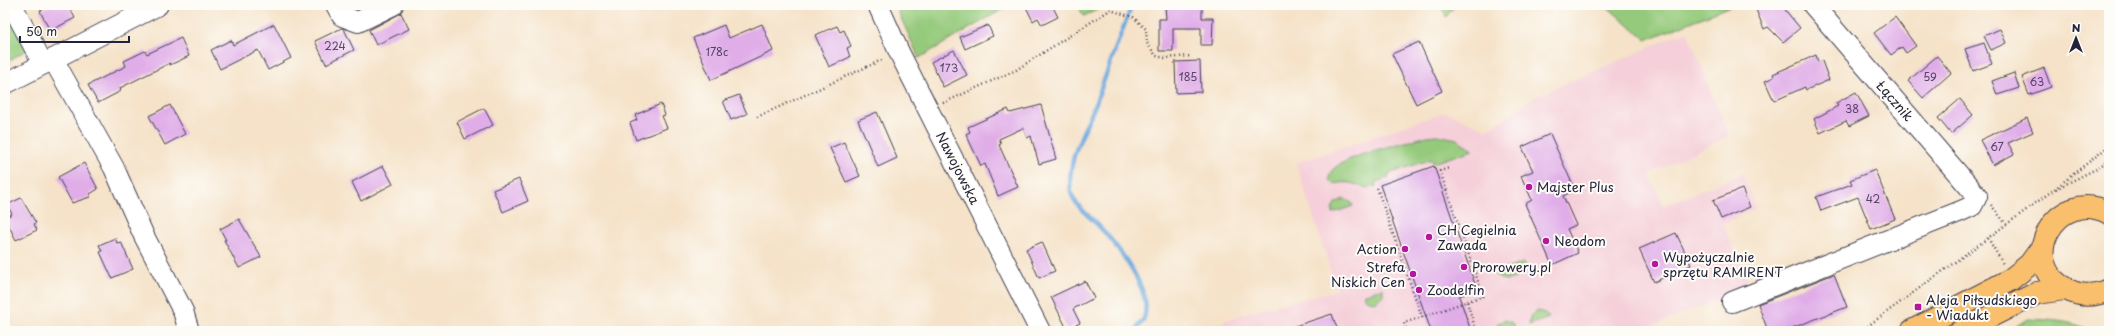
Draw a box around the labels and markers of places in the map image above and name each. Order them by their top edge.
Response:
place label: Majster Plus [1537,177,1614,196]
marker: Majster Plus [1524,182,1534,192]
place label: CH Cegielnia Zawada [1437,220,1516,254]
place label: Neodom [1554,231,1606,250]
marker: CH Cegielnia Zawada [1424,232,1434,242]
marker: Neodom [1541,236,1551,246]
place label: Action [1357,239,1397,258]
marker: Action [1400,244,1410,254]
place label: Wypożyczalnie sprzętu RAMIRENT [1663,247,1783,281]
place label: Strefa Niskich Cen [1331,257,1406,291]
place label: Prorowery.pl [1472,257,1551,276]
marker: Wypożyczalnie sprzętu RAMIRENT [1650,259,1660,269]
marker: Prorowery.pl [1459,262,1469,272]
marker: Strefa Niskich Cen [1408,269,1418,279]
place label: Zoodelfin [1427,280,1485,299]
marker: Zoodelfin [1414,285,1424,295]
place label: Aleja Piłsudskiego - Wiadukt [1926,290,2037,324]
marker: Aleja Piłsudskiego - Wiadukt [1913,302,1923,312]

